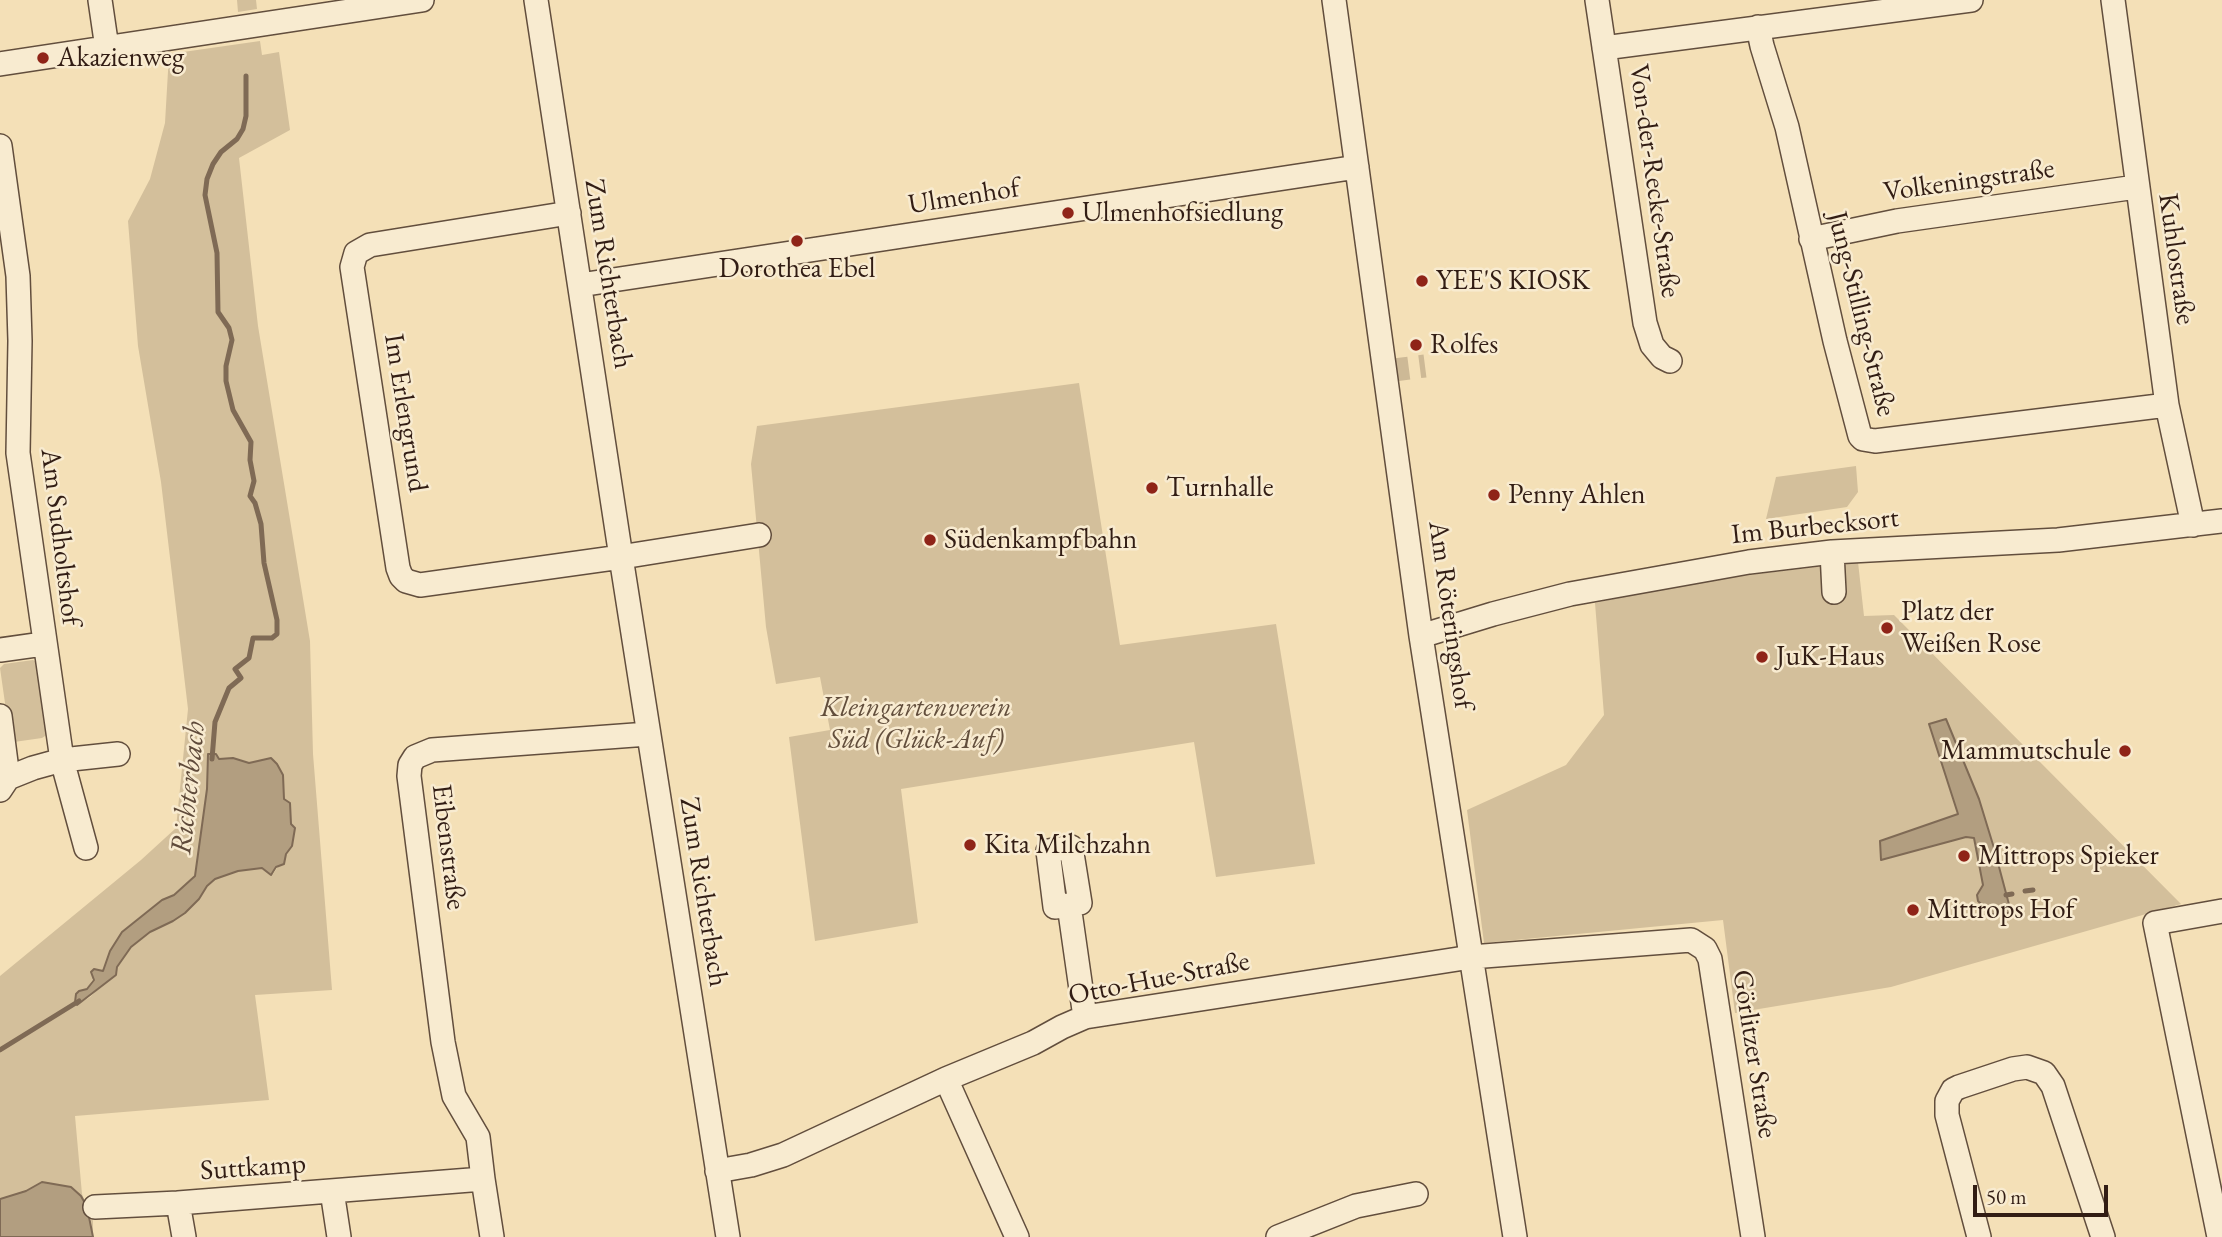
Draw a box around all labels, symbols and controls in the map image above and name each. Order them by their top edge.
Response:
place label: Akazienweg [57,41,184,75]
marker: Akazienweg [35,50,51,66]
street label: Von-der-Recke-Straße [1621,62,1687,300]
street label: Volkeningstraße [1881,152,2057,210]
street label: Ulmenhof [906,172,1022,222]
street label: Zum Richterbach [576,177,640,371]
street label: Kuhlostraße [2150,191,2202,327]
place label: Ulmenhofsiedlung [1082,196,1283,230]
marker: Ulmenhofsiedlung [1060,205,1076,221]
street label: Jung-Stilling-Straße [1819,208,1903,420]
marker: Dorothea Ebel [789,233,805,249]
place label: Dorothea Ebel [719,252,875,286]
place label: YEE'S KIOSK [1436,264,1590,298]
marker: YEE'S KIOSK [1414,273,1430,289]
place label: Rolfes [1430,328,1498,362]
street label: Im Erlengrund [376,331,434,495]
marker: Rolfes [1408,337,1424,353]
street label: Am Sudholtshof [32,446,88,628]
place label: Turnhalle [1166,471,1274,505]
place label: Penny Ahlen [1508,478,1646,512]
marker: Turnhalle [1144,480,1160,496]
marker: Penny Ahlen [1486,487,1502,503]
street label: Im Burbecksort [1730,502,1900,552]
street label: Am Röteringshof [1420,519,1480,711]
place label: Südenkampfbahn [944,523,1137,557]
marker: Südenkampfbahn [922,532,938,548]
place label: Platz der Weißen Rose [1901,595,2041,661]
marker: Platz der Weißen Rose [1879,620,1895,636]
place label: JuK-Haus [1776,640,1885,674]
marker: JuK-Haus [1754,649,1770,665]
park label: Kleingartenverein Süd (Glück-Auf) [821,691,1011,757]
water label: Richterbach [164,719,214,857]
place label: Mammutschule [1941,734,2111,768]
marker: Mammutschule [2117,743,2133,759]
street label: Eibenstraße [424,782,472,912]
street label: Zum Richterbach [671,795,735,989]
place label: Kita Milchzahn [984,828,1151,862]
marker: Kita Milchzahn [962,837,978,853]
place label: Mittrops Spieker [1978,839,2159,873]
marker: Mittrops Spieker [1956,848,1972,864]
place label: Mittrops Hof [1927,893,2075,927]
marker: Mittrops Hof [1905,902,1921,918]
street label: Otto-Hue-Straße [1066,945,1252,1013]
street label: Görlitzer Straße [1724,968,1784,1140]
street label: Suttkamp [199,1148,307,1188]
scale bar [1977,1170,2112,1214]
text: 50 m [1986,1183,2027,1210]

